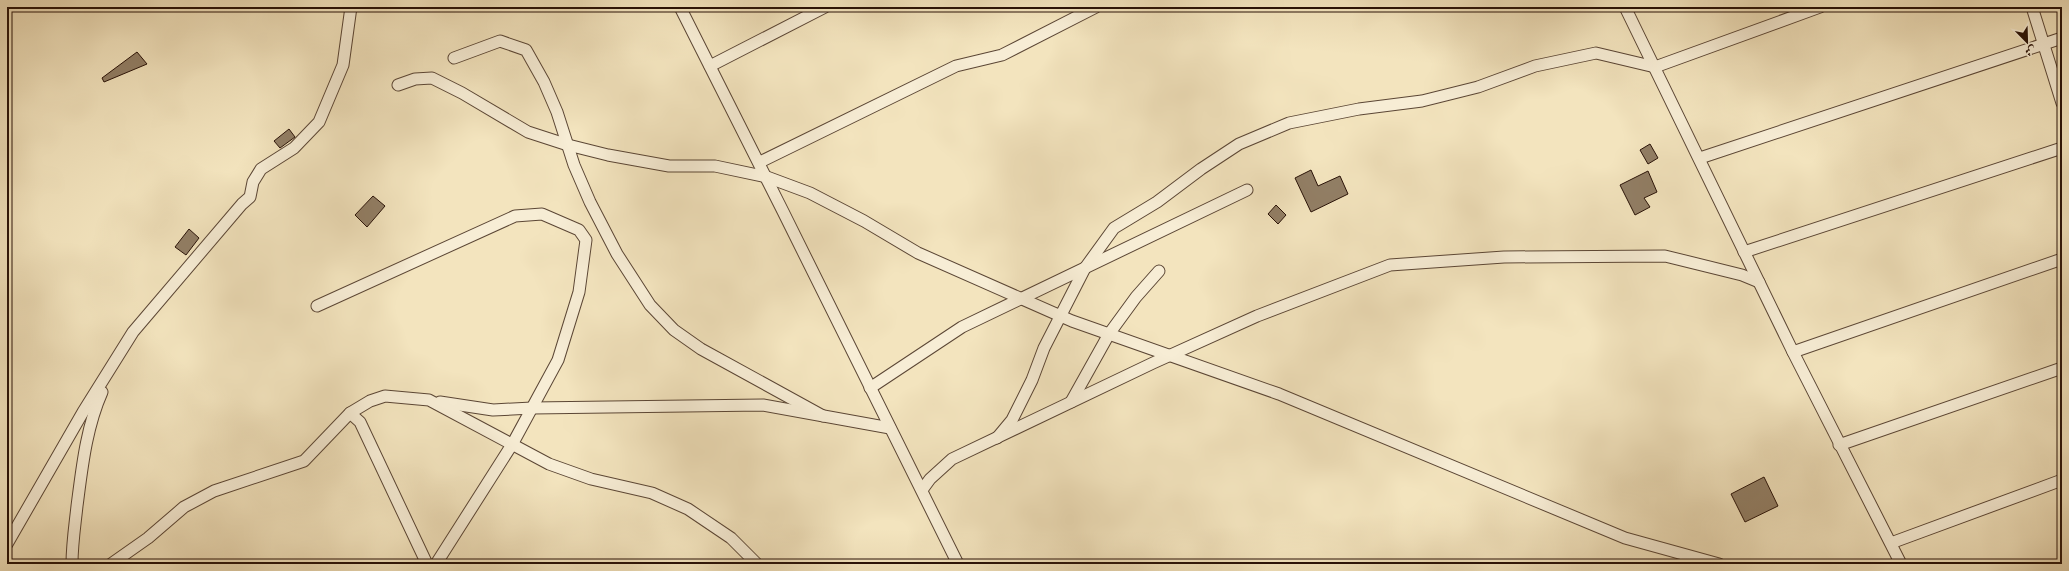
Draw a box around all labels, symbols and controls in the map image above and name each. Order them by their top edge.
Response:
north arrow [2007,22,2047,62]
text: ش [2023,43,2038,59]

